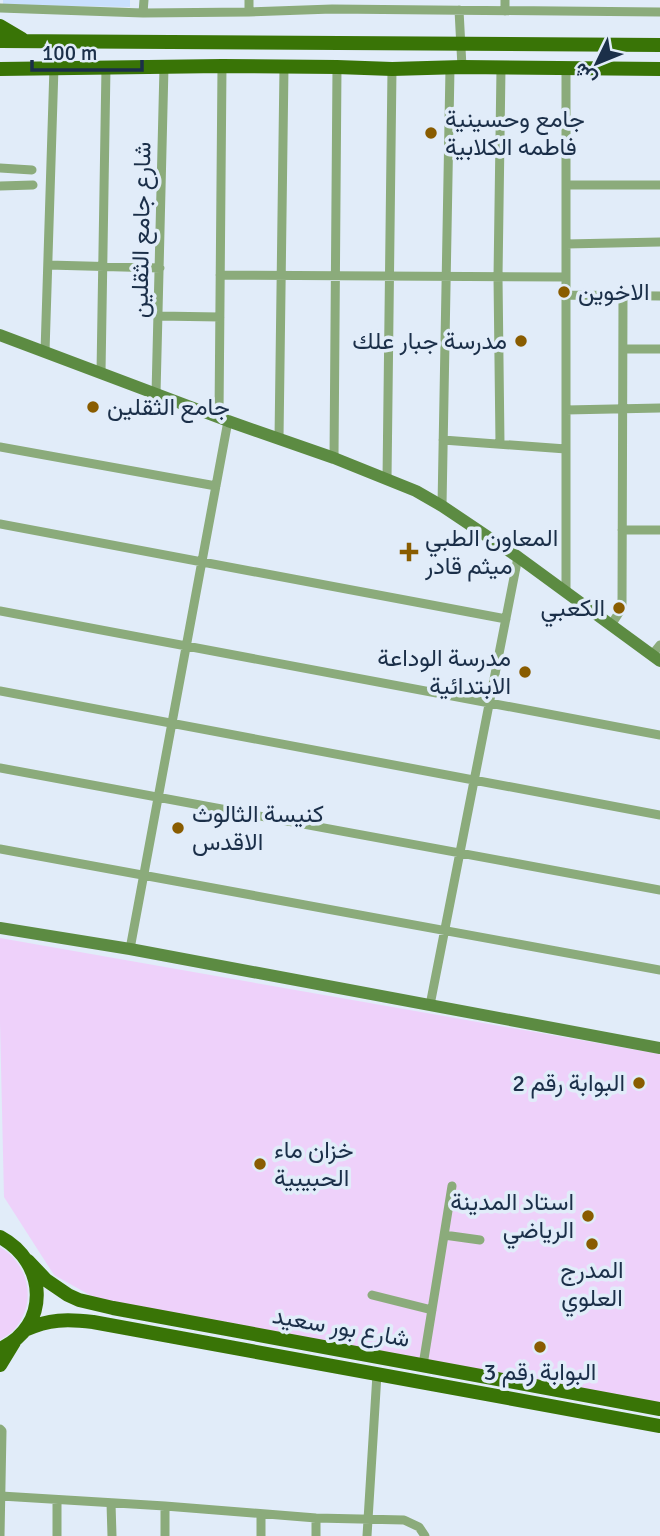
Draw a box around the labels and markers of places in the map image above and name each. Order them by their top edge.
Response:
place label: جامع وحسينية فاطمه الكلابية [445,104,585,162]
marker: جامع وحسينية فاطمه الكلابية [423,125,439,141]
place label: الاخوين [578,277,650,307]
marker: الاخوين [556,284,572,300]
place label: مدرسة جبار علك [352,326,507,356]
marker: مدرسة جبار علك [513,333,529,349]
place label: جامع الثقلين [107,392,230,424]
marker: جامع الثقلين [85,399,101,415]
place label: المعاون الطبي ميثم قادر [424,523,558,582]
marker: المعاون الطبي ميثم قادر [399,542,419,562]
place label: الكعبي [540,593,605,627]
marker: الكعبي [611,600,627,616]
place label: مدرسة الوداعة الابتدائية [377,643,511,701]
marker: مدرسة الوداعة الابتدائية [517,664,533,680]
place label: كنيسة الثالوث الاقدس [192,799,324,857]
marker: كنيسة الثالوث الاقدس [170,820,186,836]
place label: البوابة رقم 2 [512,1068,625,1099]
marker: البوابة رقم 2 [631,1075,647,1091]
place label: خزان ماء الحبيبية [274,1135,354,1193]
marker: خزان ماء الحبيبية [252,1156,268,1172]
place label: استاد المدينة الرياضي [450,1187,574,1249]
marker: استاد المدينة الرياضي [580,1208,596,1224]
marker: المدرج العلوي [584,1236,600,1252]
place label: المدرج العلوي [560,1255,624,1317]
marker: البوابة رقم 3 [532,1339,548,1355]
place label: البوابة رقم 3 [484,1357,596,1388]

